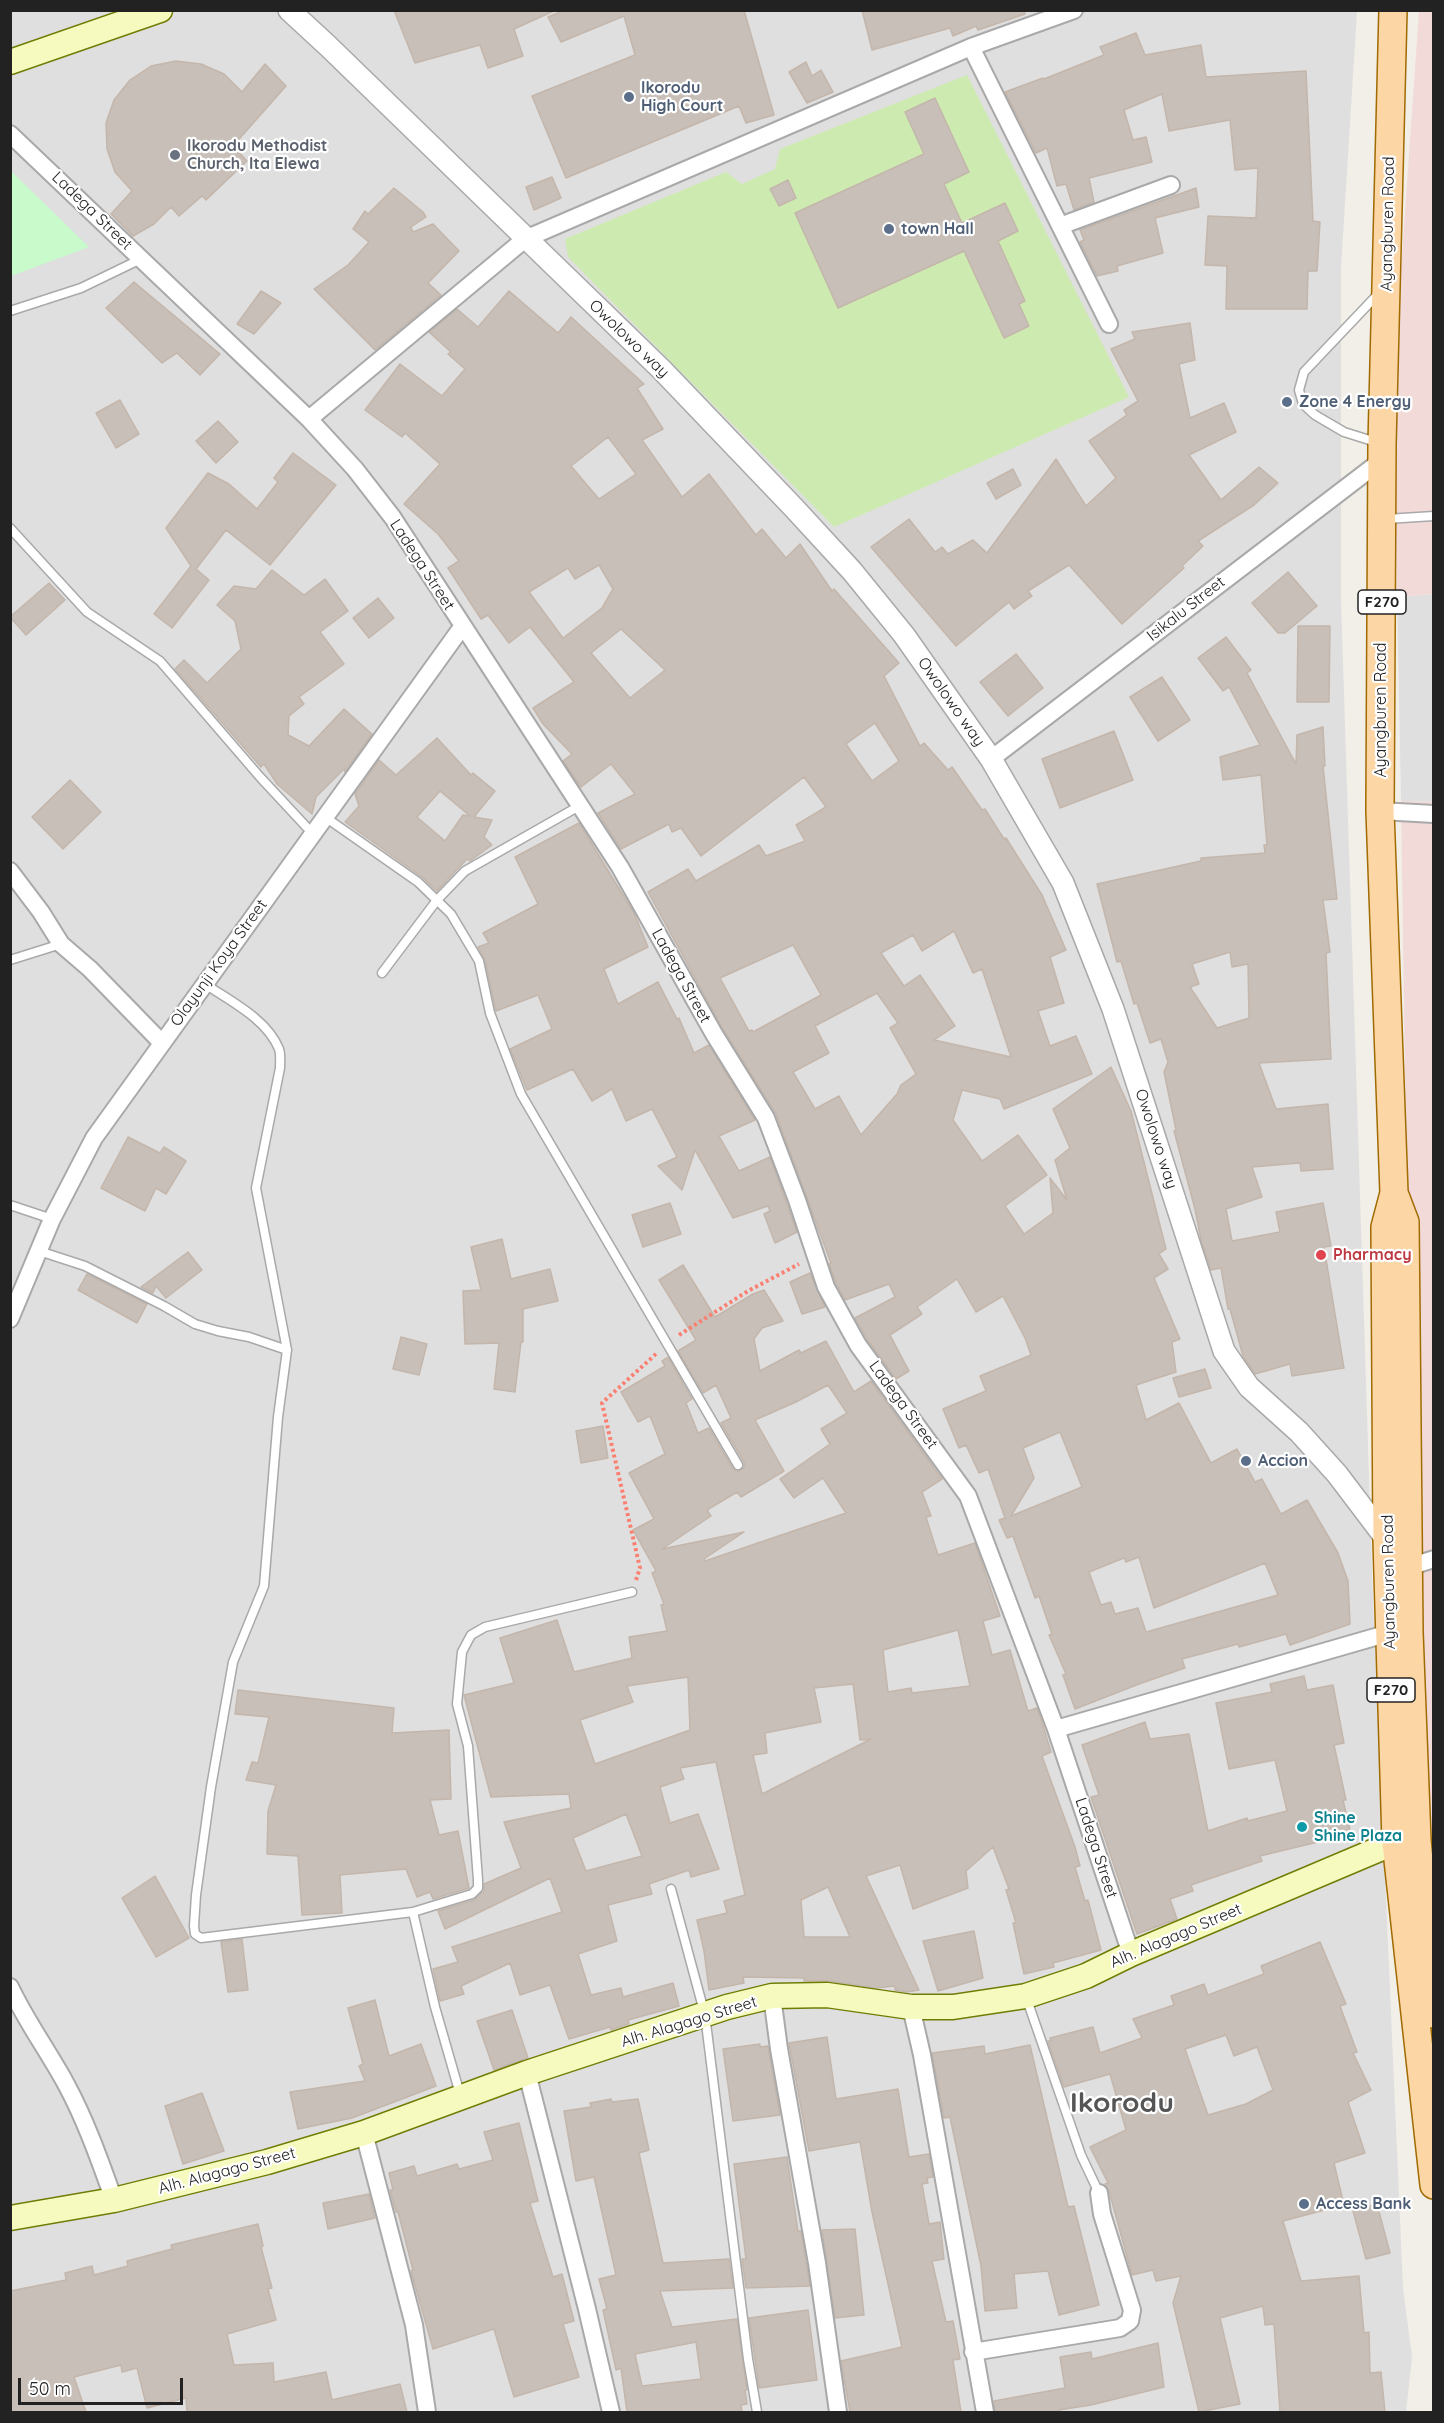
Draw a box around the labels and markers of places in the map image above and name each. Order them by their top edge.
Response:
place label: Ikorodu High Court [641,78,723,116]
marker: Ikorodu High Court [622,90,636,104]
place label: Ikorodu Methodist Church, Ita Elewa [187,136,327,174]
marker: Ikorodu Methodist Church, Ita Elewa [168,148,182,162]
place label: town Hall [901,219,974,239]
marker: town Hall [882,222,896,236]
place label: Zone 4 Energy [1299,392,1411,412]
marker: Zone 4 Energy [1280,395,1294,409]
place label: Pharmacy [1333,1245,1412,1265]
marker: Pharmacy [1314,1248,1328,1262]
place label: Accion [1258,1451,1308,1471]
marker: Accion [1239,1454,1253,1468]
place label: Shine Shine Plaza [1314,1808,1402,1846]
marker: Shine Shine Plaza [1295,1820,1309,1834]
place label: Access Bank [1316,2194,1411,2214]
marker: Access Bank [1297,2197,1311,2211]

